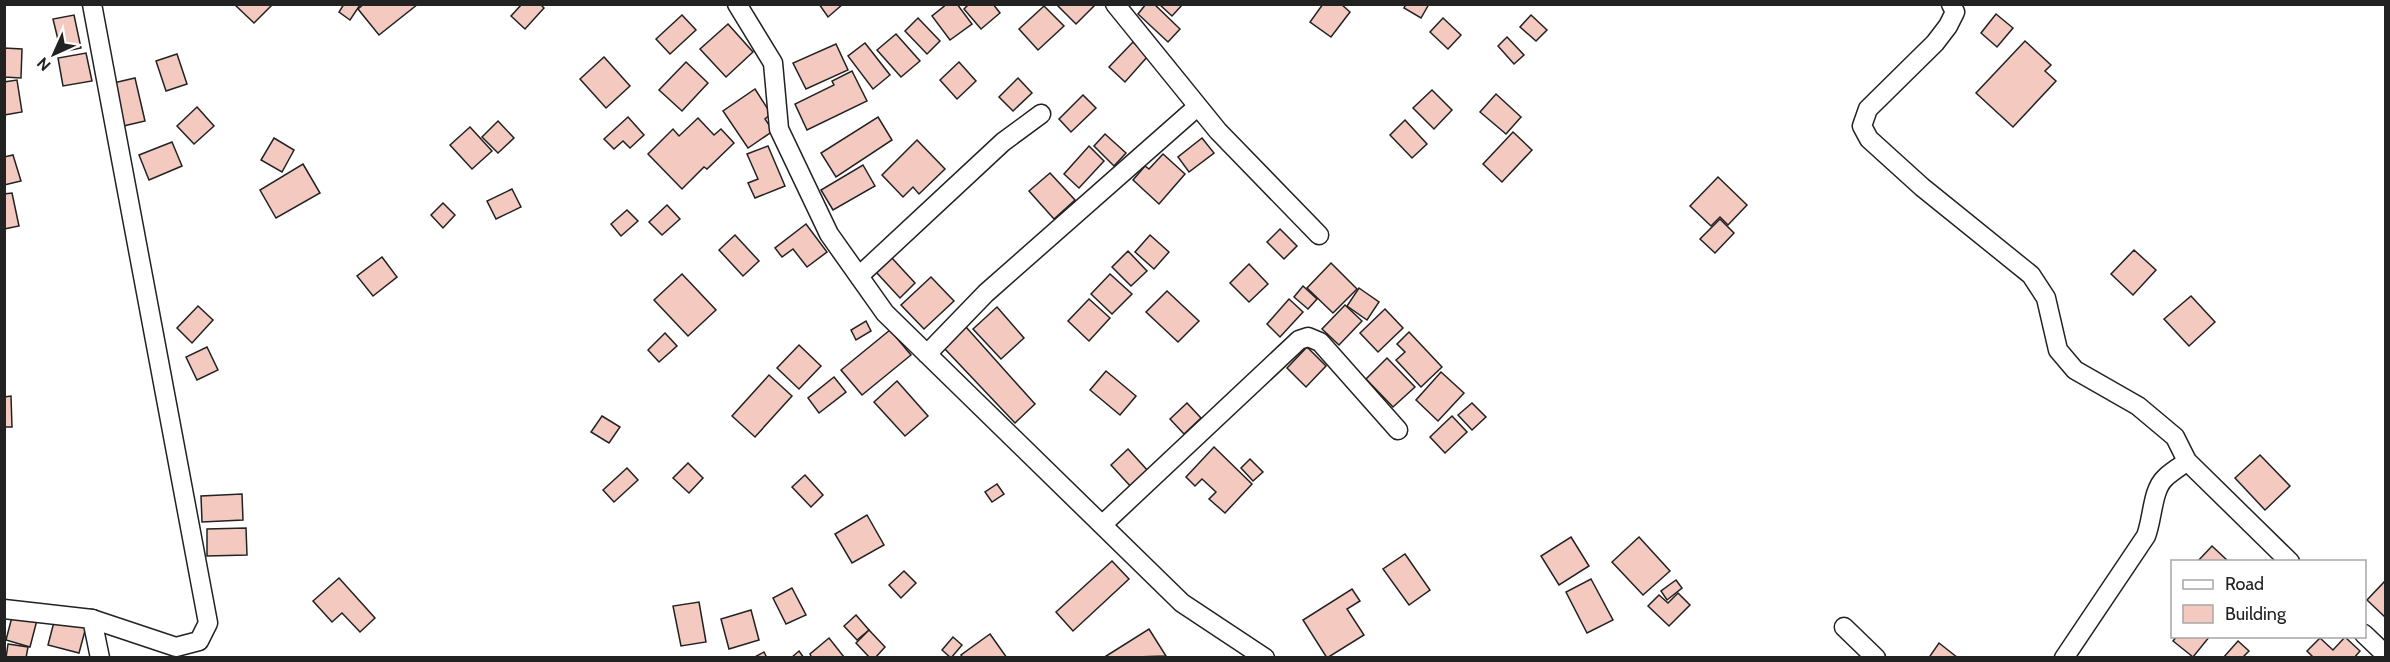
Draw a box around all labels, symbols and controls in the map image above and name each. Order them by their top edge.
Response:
north arrow [24,24,84,84]
text: N [33,54,54,75]
legend [2171,560,2366,638]
text: Road [2225,573,2264,595]
text: Building [2225,603,2287,625]

